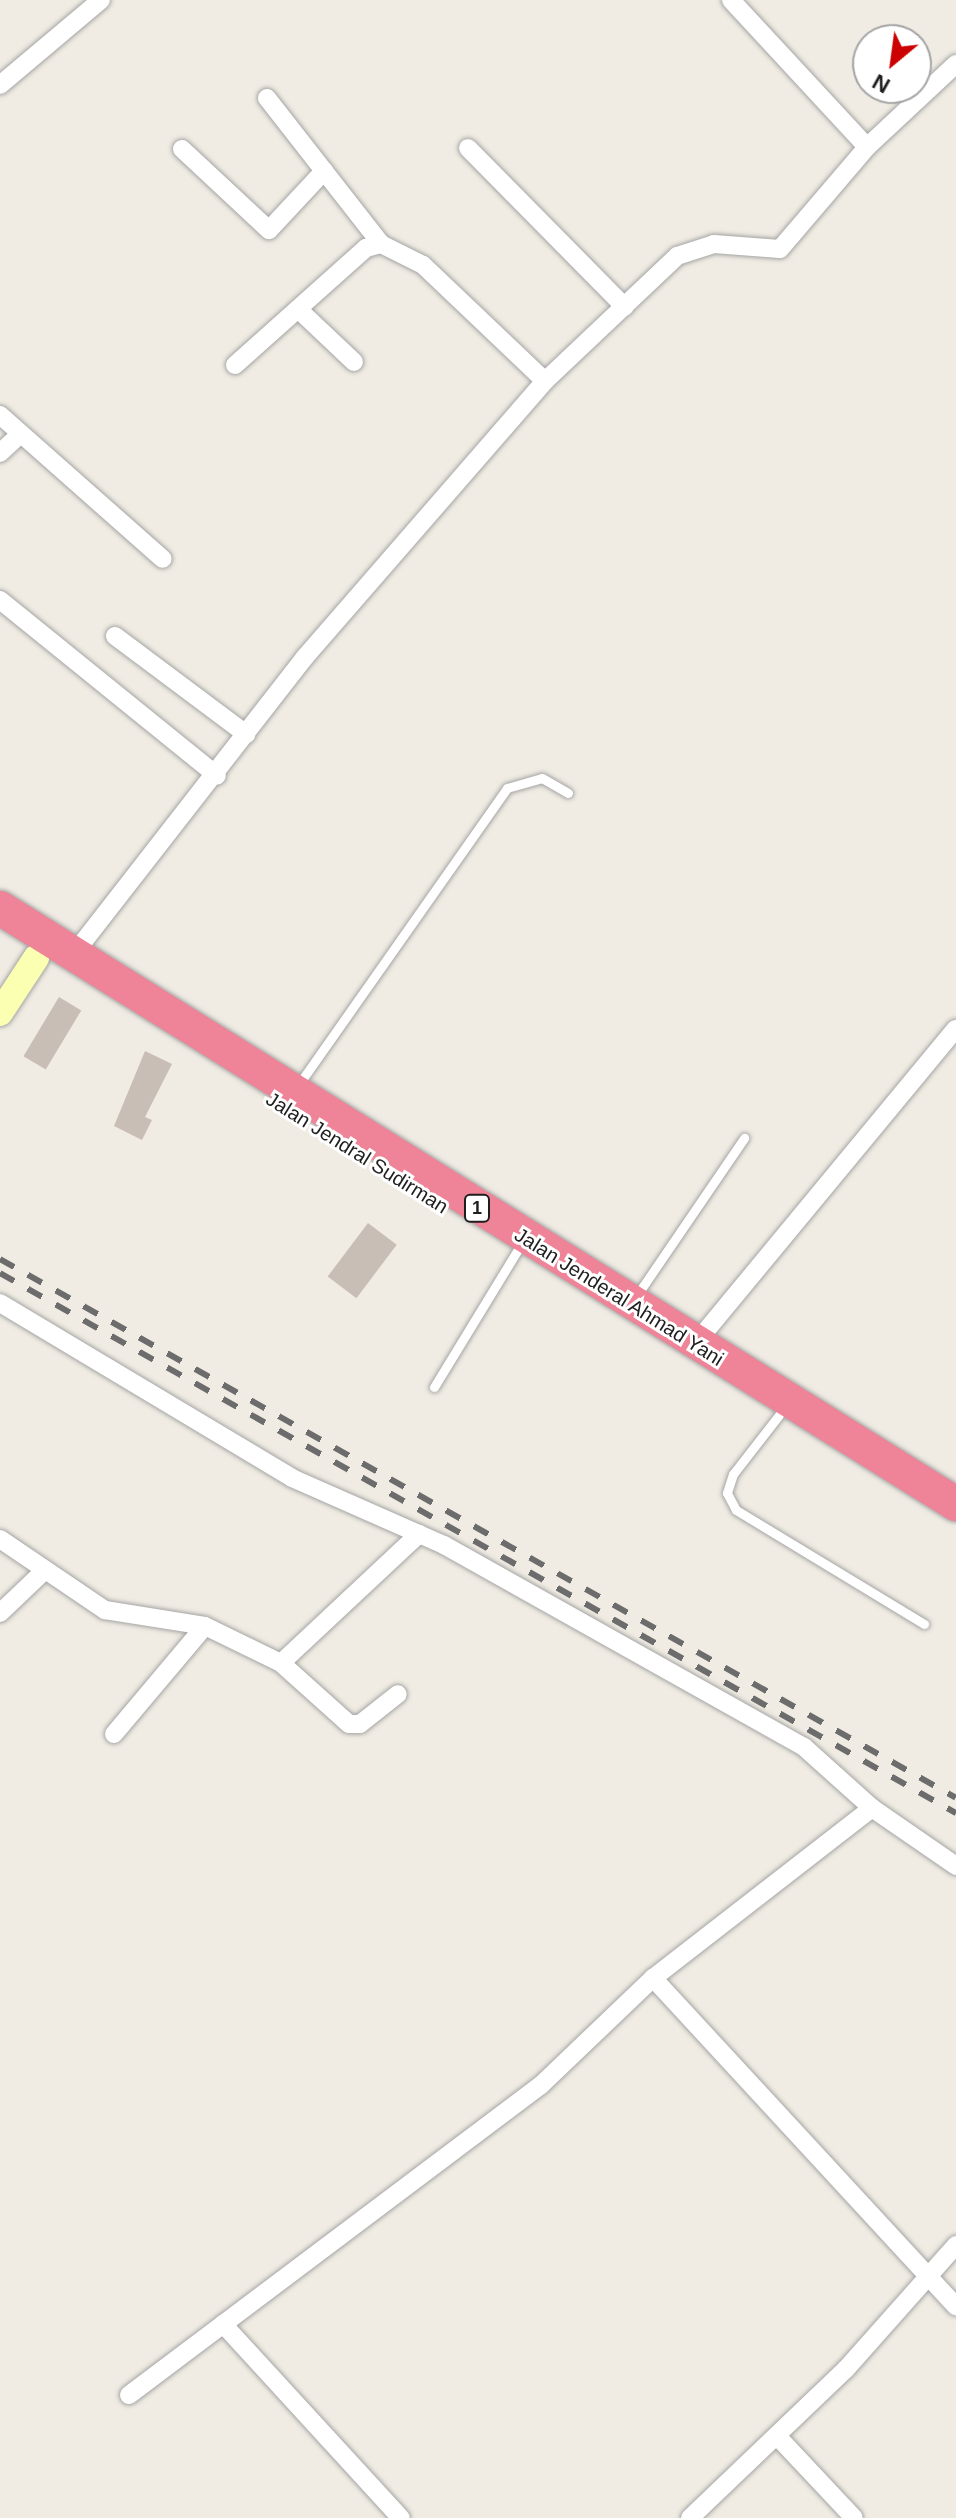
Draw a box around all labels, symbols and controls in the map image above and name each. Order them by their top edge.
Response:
north arrow [852,24,932,104]
text: N [868,69,894,98]
street label: Jalan Jendral Sudirman [262,1087,452,1219]
road number: 1 [463,1194,491,1222]
street label: Jalan Jenderal Ahmad Yani [510,1222,728,1372]

